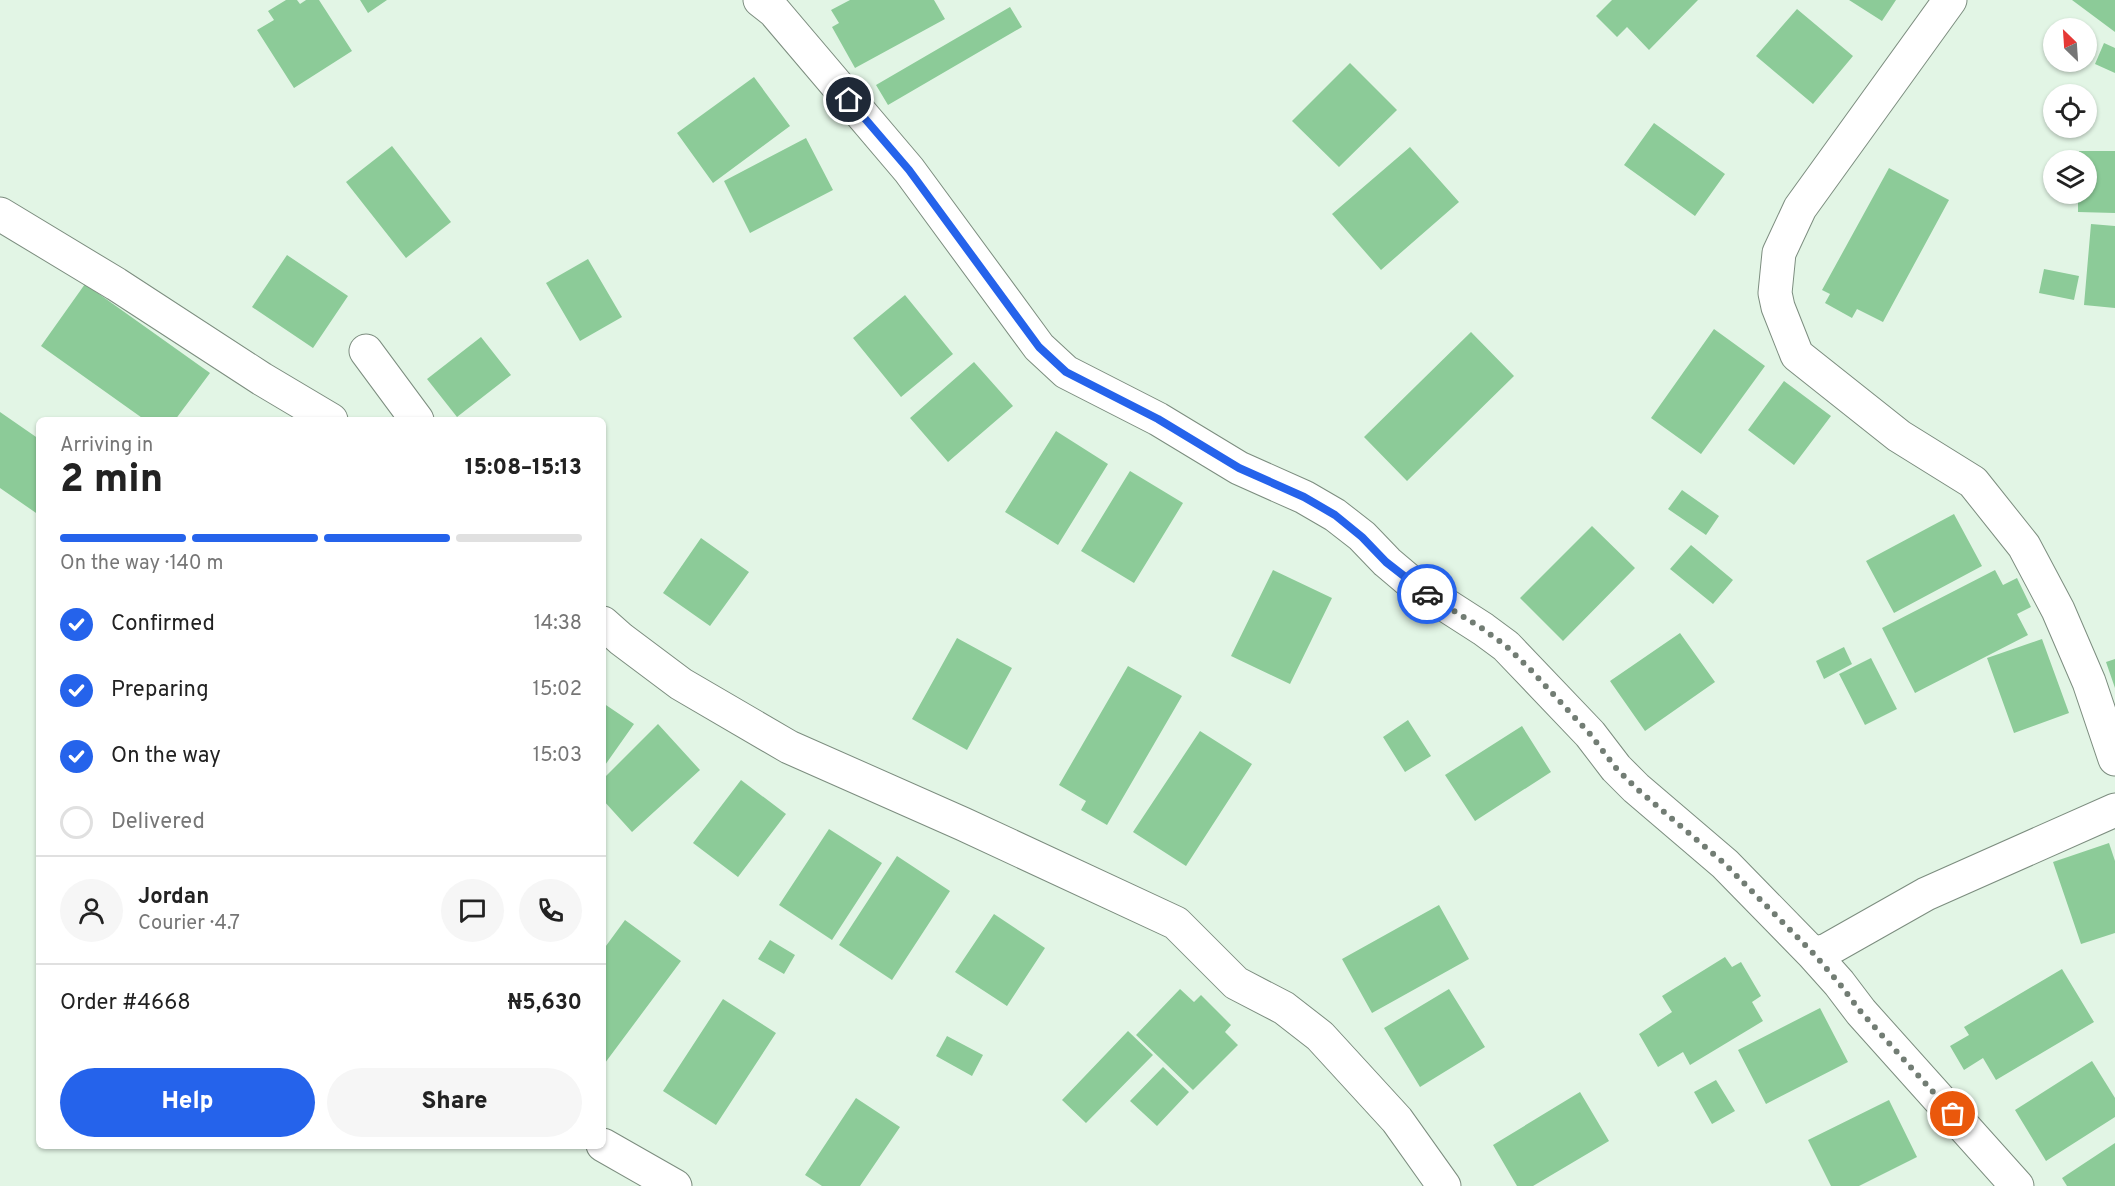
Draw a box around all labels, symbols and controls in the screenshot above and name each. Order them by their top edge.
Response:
north arrow [2043,18,2097,72]
map controls [2043,18,2097,204]
pin [823,74,874,125]
icon: home [832,83,865,116]
button: locate [2043,84,2097,138]
button: layers [2043,150,2097,204]
text: Arriving in [60,433,153,459]
text: 15:08–15:13 [465,455,582,482]
text: 2 min [60,457,163,506]
text: On the way · 140 m [60,551,223,577]
courier [1397,564,1457,624]
icon: car [1411,578,1444,611]
icon: check [60,608,93,641]
text: Confirmed [111,611,215,638]
text: 14:38 [534,611,582,637]
icon: check [60,674,93,707]
text: Preparing [111,677,209,704]
text: 15:02 [533,677,582,703]
icon: check [60,740,93,773]
text: On the way [111,743,221,770]
text: 15:03 [533,743,582,769]
text: Delivered [111,809,205,836]
button: person [60,879,123,942]
button: chat [441,879,504,942]
button: phone [519,879,582,942]
text: Jordan [138,884,209,911]
text: Courier · 4.7 [138,911,240,937]
text: Order #4668 [60,990,191,1017]
text: ₦5,630 [508,990,582,1017]
button: Help [60,1068,315,1137]
button: Share [327,1068,582,1137]
pin [1927,1088,1978,1139]
icon: bag [1936,1097,1969,1130]

